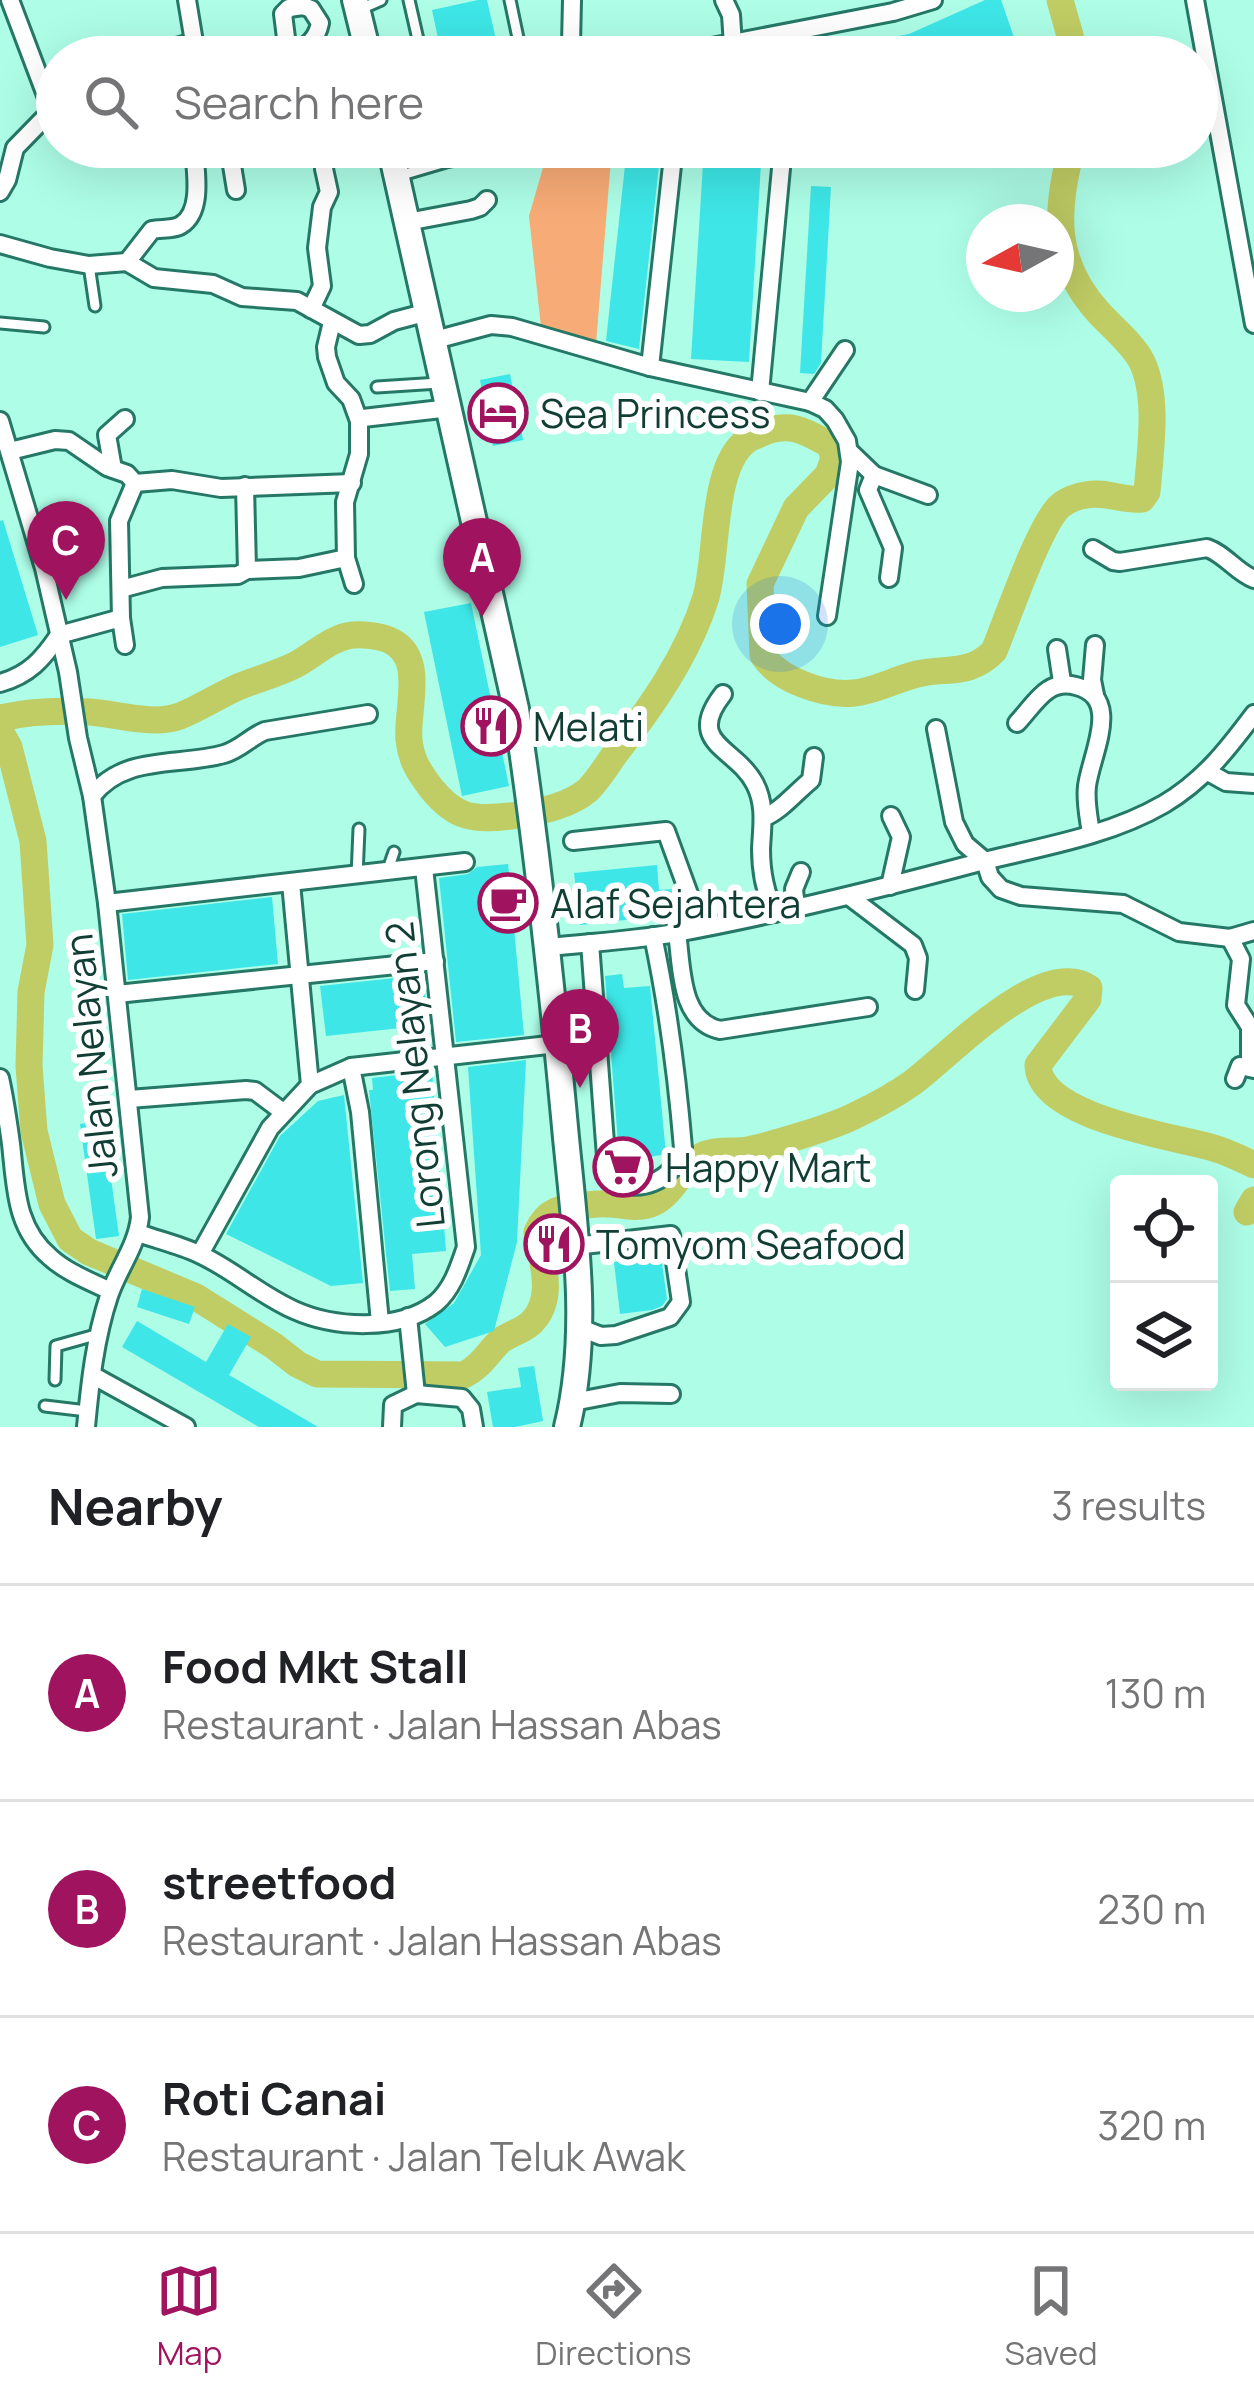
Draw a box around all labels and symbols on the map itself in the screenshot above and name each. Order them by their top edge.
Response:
north arrow [966,204,1074,312]
hotel icon: Sea Princess [467,382,529,444]
place label: Sea Princess [540,386,770,440]
pin: C [27,501,105,600]
pin: A [443,518,521,617]
your location [750,594,810,654]
restaurant icon: Melati [460,695,522,757]
place label: Melati [533,699,644,753]
cafe icon: Alaf Sejahtera [477,872,539,934]
place label: Alaf Sejahtera [550,876,801,930]
street label: Lorong Nelayan 2 [371,919,457,1231]
street label: Jalan Nelayan [50,931,130,1181]
pin: B [541,989,619,1088]
supermarket icon: Happy Mart [592,1136,654,1198]
place label: Happy Mart [665,1140,871,1194]
restaurant icon: Tomyom Seafood [523,1213,585,1275]
place label: Tomyom Seafood [596,1217,906,1271]

